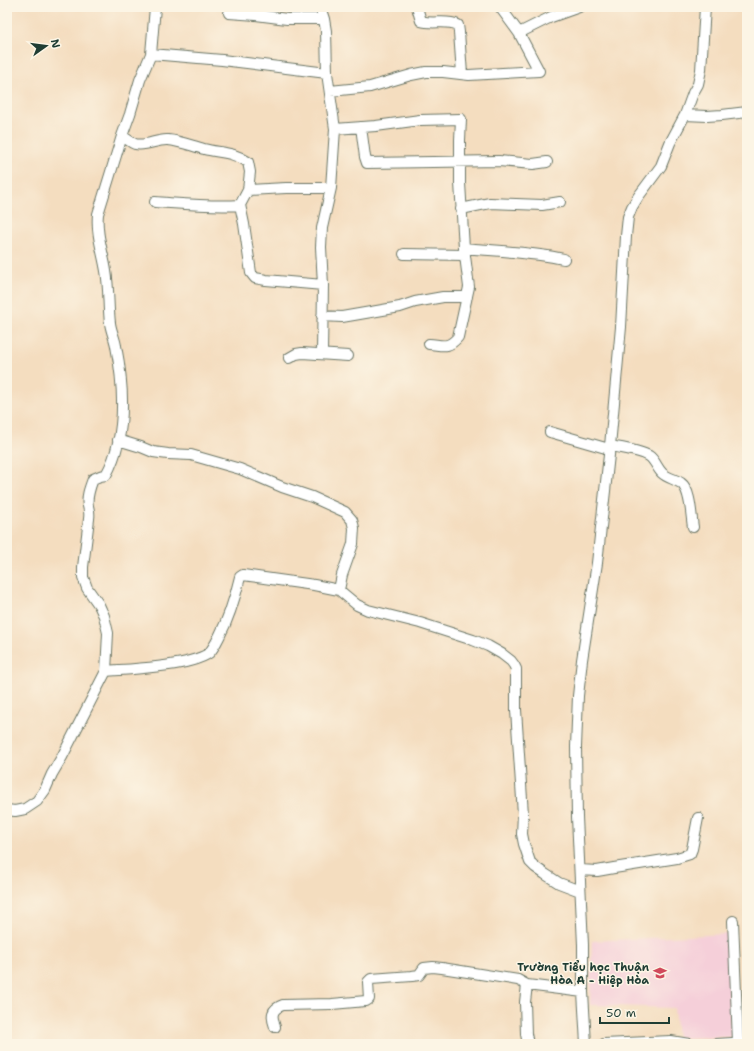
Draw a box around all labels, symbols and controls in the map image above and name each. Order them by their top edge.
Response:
north arrow [26,26,66,66]
text: N [47,38,64,50]
place label: Trường Tiểu học Thuận Hòa A - Hiệp Hòa [517,959,650,988]
school or university icon: Trường Tiểu học Thuận Hòa A - Hiệp Hòa [652,965,668,981]
scale bar [600,999,669,1025]
text: 50 m [606,1005,636,1021]

